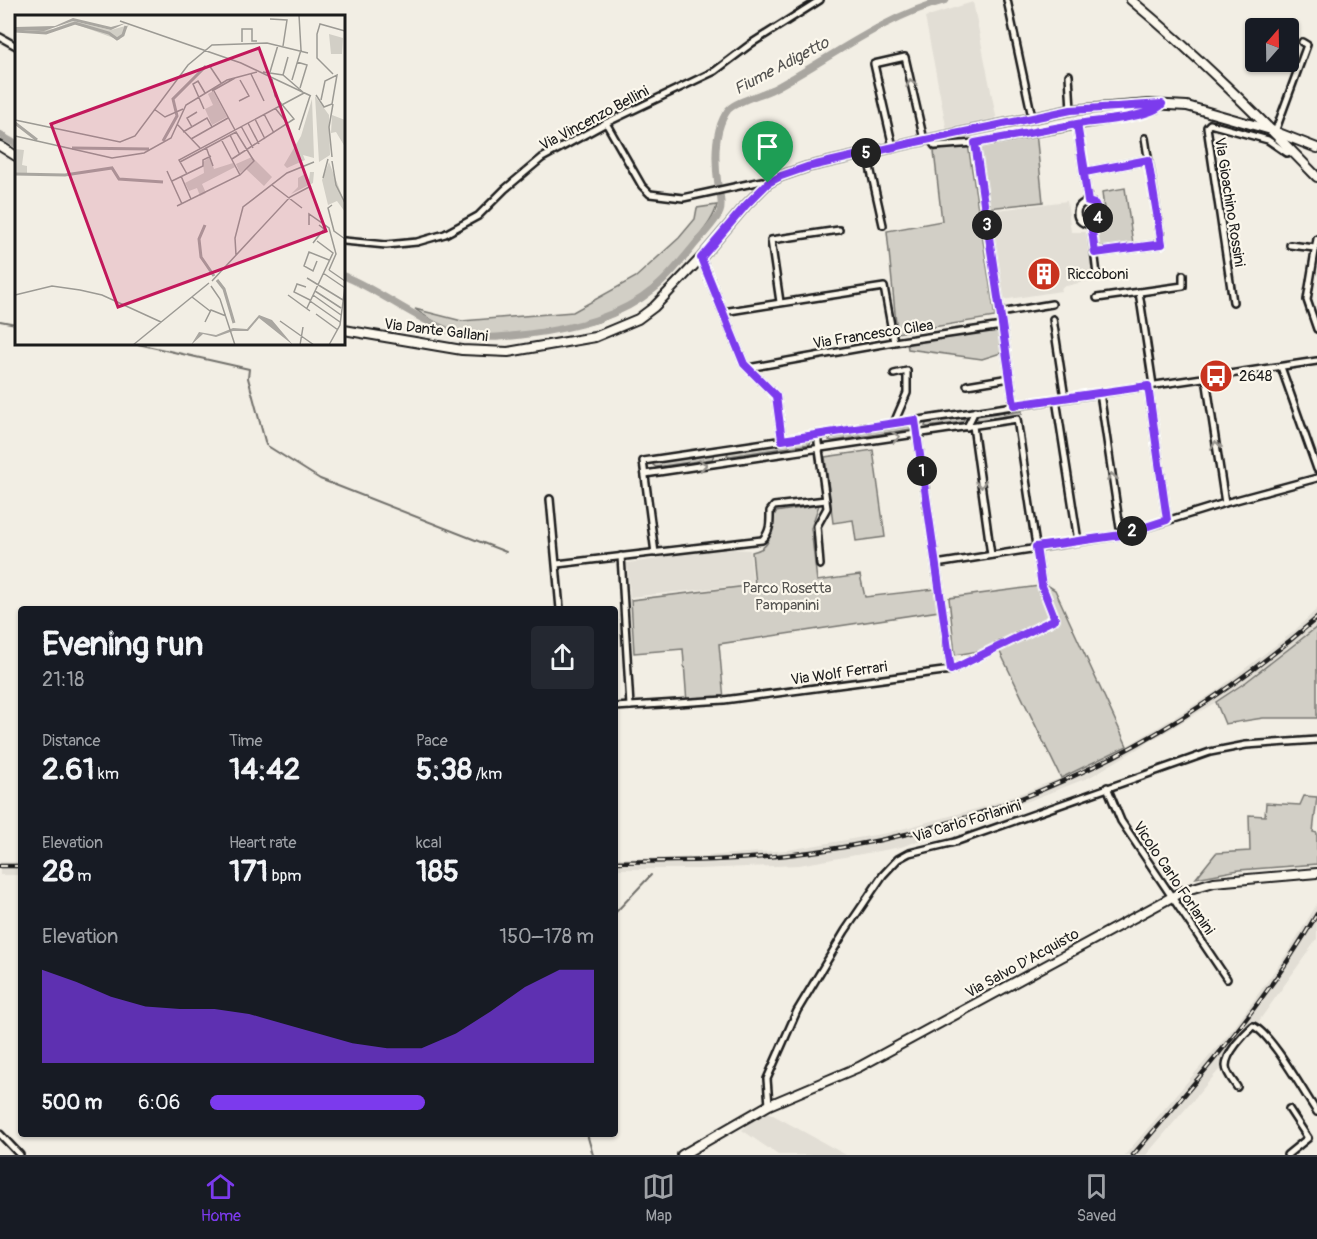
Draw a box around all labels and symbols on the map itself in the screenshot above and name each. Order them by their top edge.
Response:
inset map [15,15,345,345]
north arrow [1245,18,1299,72]
water label: Fiume Adigetto [731,32,833,99]
one-way arrow [905,78,918,88]
street label: Via Vincenzo Bellini [536,82,652,155]
pin [742,121,793,183]
street label: Via Gioachino Rossini [1210,136,1249,268]
pin: 5 [851,138,881,168]
pin: 4 [1083,203,1113,233]
pin: 3 [972,210,1002,240]
building icon: Riccoboni [1026,256,1062,292]
place label: Riccoboni [1067,265,1128,284]
street label: Via Dante Gallani [383,315,489,346]
street label: Via Francesco Cilea [811,316,935,353]
bus stop icon: 2648 [1198,358,1234,394]
place label: 2648 [1239,367,1273,386]
one-way arrow [891,432,900,444]
one-way arrow [1210,440,1222,449]
pin: 1 [907,456,937,486]
one-way arrow [698,460,707,472]
one-way arrow [1107,472,1119,481]
one-way arrow [975,479,987,488]
pin: 2 [1117,516,1147,546]
park label: Parco Rosetta Pampanini [743,579,831,615]
street label: Via Wolf Ferrari [790,657,889,690]
street label: Via Carlo Forlanini [911,796,1024,847]
street label: Vicolo Carlo Forlanini [1129,818,1219,939]
street label: Via Salvo D'Acquisto [962,924,1082,1003]

